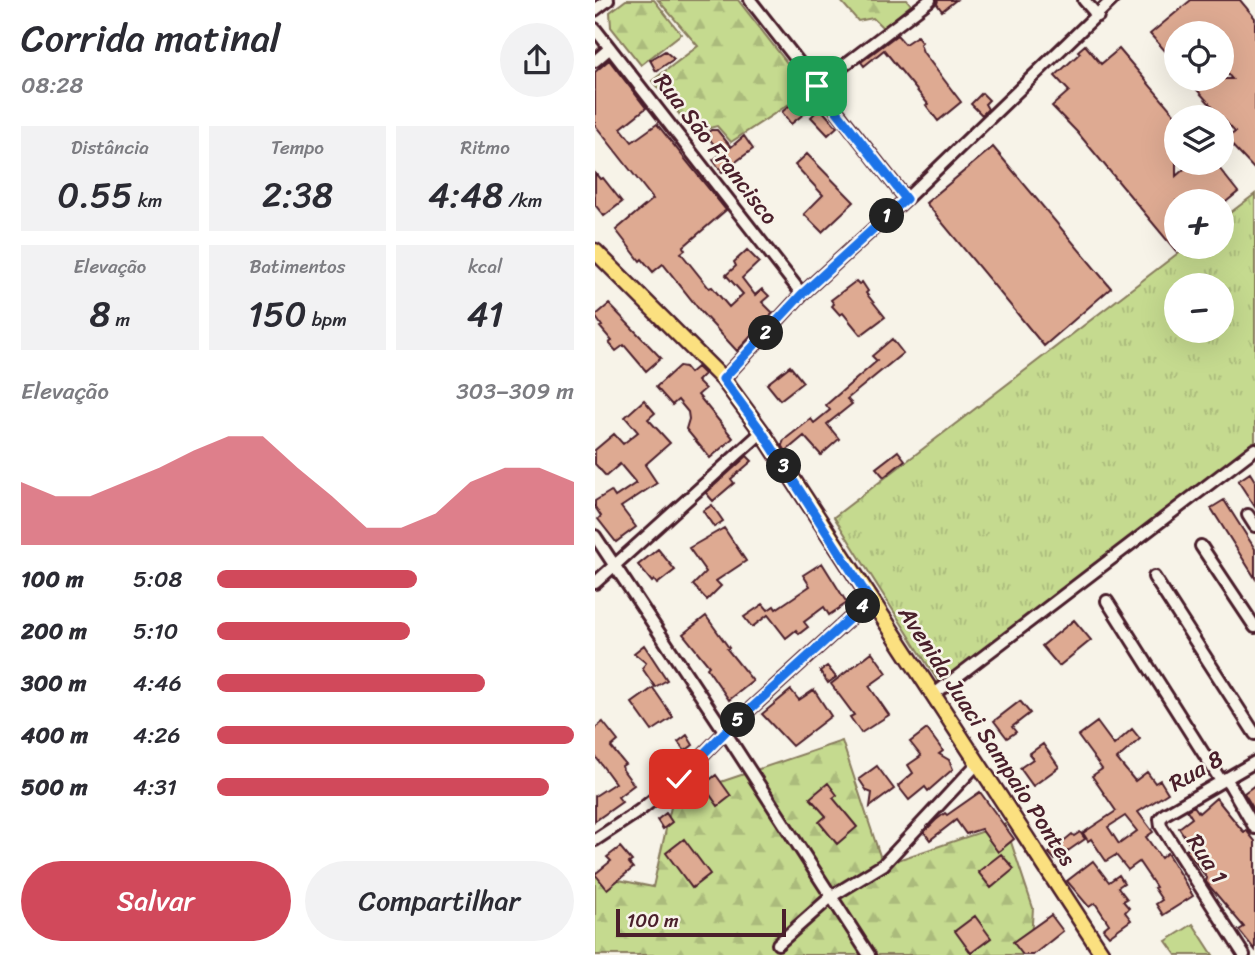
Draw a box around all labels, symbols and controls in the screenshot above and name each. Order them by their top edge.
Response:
text: Corrida matinal [21,5,281,72]
map controls [1164,21,1234,343]
button: locate [1164,21,1234,91]
button: share [500,23,574,97]
pin [787,56,847,116]
street label: Rua São Francisco [643,64,789,234]
text: 08:28 [21,65,84,106]
icon: arrive [798,67,836,105]
button: layers [1164,105,1234,175]
text: Distância [71,131,149,164]
text: Tempo [271,131,324,164]
text: Ritmo [461,131,510,164]
text: 0.55 [57,164,133,226]
text: 2:38 [262,164,333,226]
text: 4:48 [428,164,503,226]
text: km [133,184,162,217]
text: /km [503,184,542,217]
button: + [1164,189,1234,259]
pin: 1 [869,198,905,234]
text: 1 [882,199,891,232]
text: Elevação [74,250,146,283]
text: Batimentos [250,250,345,283]
text: kcal [468,250,502,283]
button: − [1164,273,1234,343]
text: 8 [90,283,111,345]
text: 150 [248,283,307,345]
text: 41 [467,283,504,345]
text: m [111,303,130,336]
text: bpm [307,303,347,336]
pin: 2 [749,316,783,350]
text: 2 [760,316,771,349]
text: Elevação [21,371,109,412]
text: 303–309 m [456,371,574,412]
pin: 3 [767,448,801,484]
text: 3 [778,449,789,482]
text: 100 m [21,559,84,600]
text: 5:08 [133,559,182,600]
pin: 4 [845,588,881,624]
text: 4 [857,589,868,622]
street label: Avenida Juaci Sampaio Pontes [886,596,1087,875]
text: 200 m [21,611,87,652]
text: 5:10 [133,611,178,652]
text: 300 m [21,663,86,704]
text: 4:46 [133,663,182,704]
pin: 5 [720,702,755,738]
text: 5 [732,703,743,736]
text: 400 m [21,715,88,756]
text: 4:26 [133,715,181,756]
street label: Rua 8 [1161,739,1231,803]
pin [649,749,709,809]
icon: check [660,760,698,798]
text: 500 m [21,767,88,808]
text: 4:31 [133,767,177,808]
street label: Rua 1 [1175,825,1239,893]
button: Salvar [21,861,291,941]
button: Compartilhar [305,861,574,941]
text: 100 m [627,904,679,937]
scale bar [616,906,786,938]

